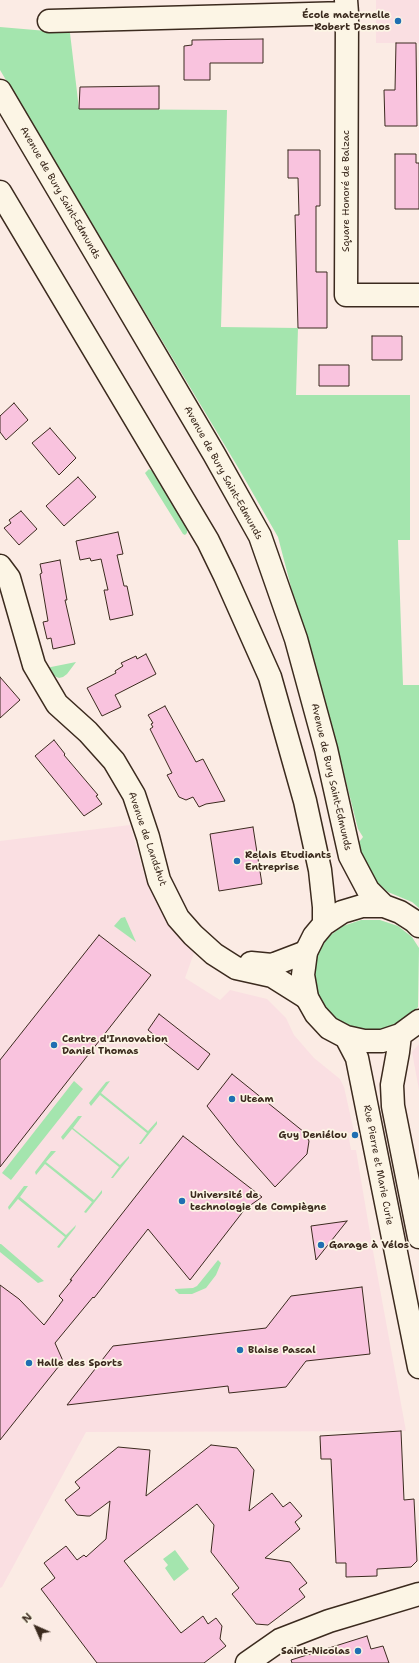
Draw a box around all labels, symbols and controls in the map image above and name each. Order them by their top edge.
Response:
place label: École maternelle Robert Desnos [302,9,390,32]
marker: École maternelle Robert Desnos [393,16,403,26]
street label: Avenue de Bury Saint-Edmunds [17,125,103,261]
street label: Square Honoré de Balzac [340,130,352,252]
street label: Avenue de Bury Saint-Edmunds [181,404,265,542]
street label: Avenue de Bury Saint-Edmunds [308,702,354,852]
street label: Avenue de Landshut [125,790,169,888]
place label: Relais Etudiants Entreprise [245,849,331,872]
marker: Relais Etudiants Entreprise [232,856,242,866]
place label: Centre d'Innovation Daniel Thomas [62,1033,168,1056]
marker: Centre d'Innovation Daniel Thomas [49,1040,59,1050]
place label: Uteam [240,1093,274,1105]
marker: Uteam [227,1094,237,1104]
street label: Rue Pierre et Marie Curie [360,1104,396,1226]
place label: Guy Deniélou [279,1129,347,1141]
marker: Guy Deniélou [350,1130,360,1140]
place label: Université de technologie de Compiègne [190,1189,326,1212]
marker: Université de technologie de Compiègne [177,1196,187,1206]
place label: Garage à Vélos [329,1239,409,1251]
marker: Garage à Vélos [316,1240,326,1250]
place label: Blaise Pascal [248,1344,316,1356]
marker: Blaise Pascal [235,1345,245,1355]
place label: Halle des Sports [37,1357,122,1369]
marker: Halle des Sports [24,1358,34,1368]
north arrow [16,1607,56,1647]
text: N [19,1610,36,1627]
place label: Saint-Nicolas [281,1645,350,1657]
marker: Saint-Nicolas [353,1646,363,1656]

